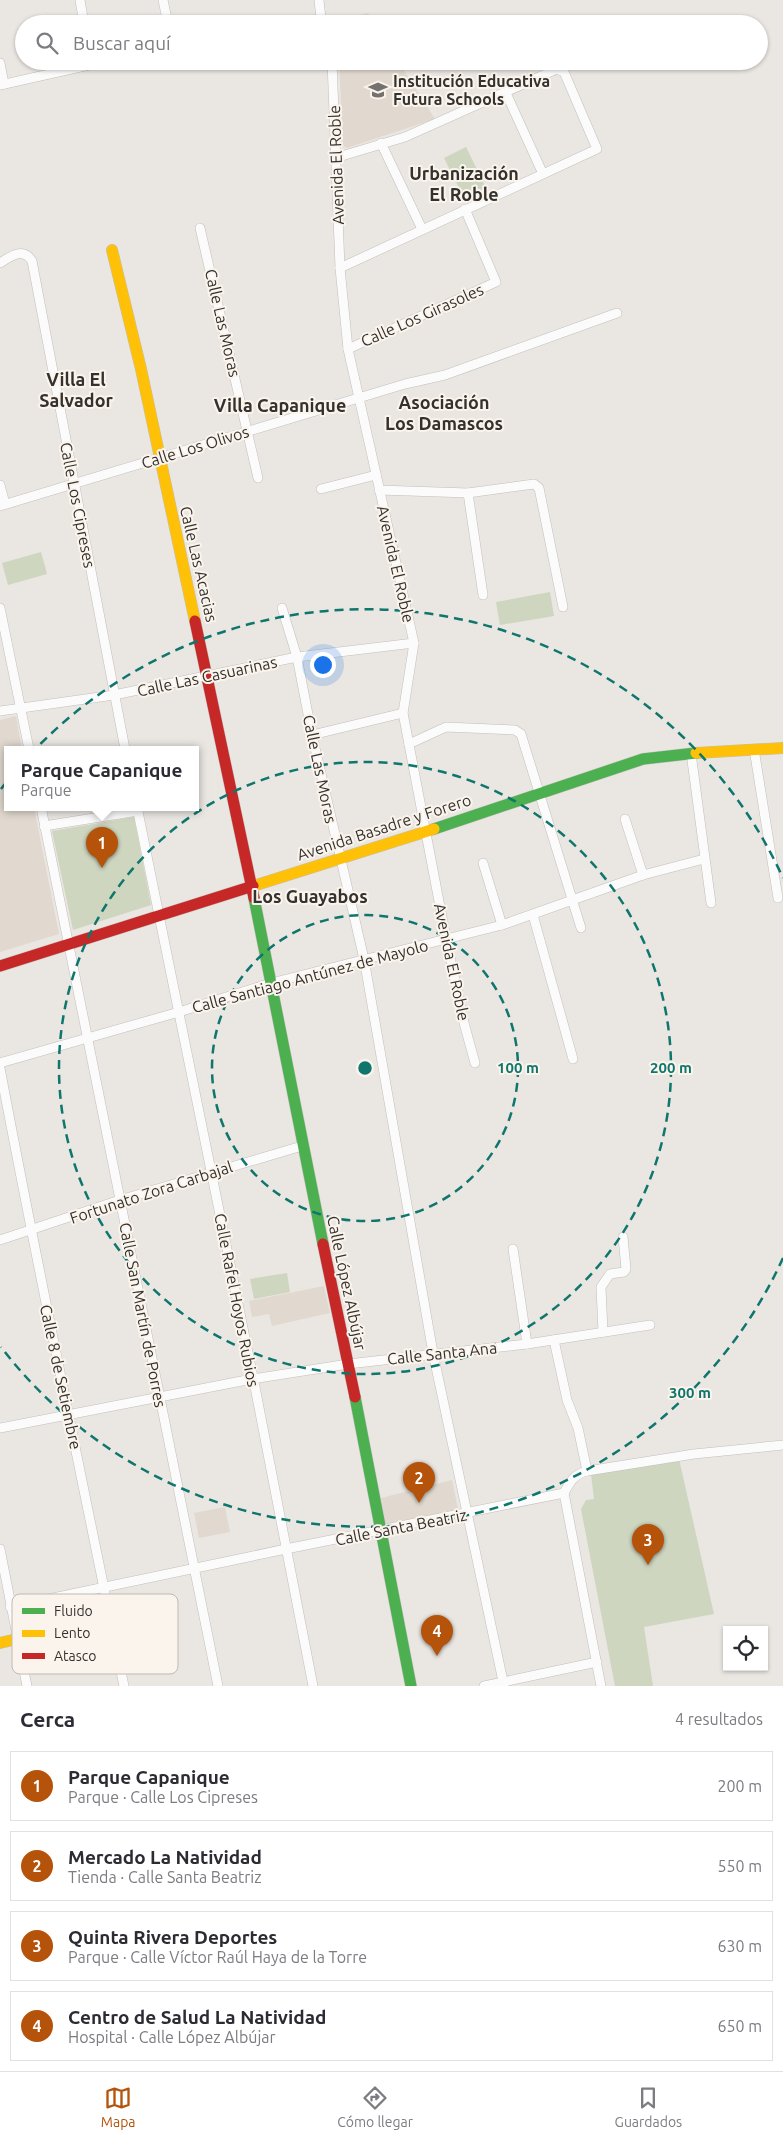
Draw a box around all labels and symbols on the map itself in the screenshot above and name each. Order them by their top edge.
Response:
place label: Institución Educativa Futura Schools [393,72,550,108]
school or university icon: Institución Educativa Futura Schools [367,79,389,101]
street label: Avenida El Roble [325,105,347,225]
district label: Urbanización El Roble [409,163,519,204]
street label: Calle Las Moras [202,267,244,379]
street label: Calle Los Girasoles [358,280,486,350]
district label: Villa El Salvador [39,369,113,410]
district label: Asociación Los Damascos [385,392,503,433]
district label: Villa Capanique [214,395,346,415]
street label: Calle Los Olivos [139,422,251,472]
street label: Calle Los Cipreses [57,441,99,569]
street label: Calle Las Acacias [177,504,221,624]
street label: Avenida El Roble [374,504,418,624]
street label: Calle Las Casuarinas [135,652,279,700]
your location [310,652,336,678]
street label: Calle Las Moras [300,713,340,825]
street label: Avenida Basadre y Forero [295,790,473,864]
pin: 1 [86,827,118,868]
district label: Los Guayabos [252,886,368,906]
street label: Avenida El Roble [431,902,473,1022]
street label: Calle Santiago Antúnez de Mayolo [190,936,430,1016]
centre of rings [356,1059,374,1077]
text: 100 m [497,1059,539,1076]
text: 200 m [650,1059,692,1076]
street label: Fortunato Zora Carbajal [67,1157,235,1227]
street label: Calle Rafel Hoyos Rubios [211,1212,263,1388]
street label: Calle López Albújar [324,1214,370,1352]
street label: Calle San Martín de Porres [116,1221,170,1409]
street label: Calle 8 de Setiembre [37,1303,85,1451]
street label: Calle Santa Ana [386,1338,498,1368]
text: 300 m [669,1384,711,1401]
pin: 2 [403,1462,435,1503]
street label: Calle Santa Beatriz [334,1505,468,1549]
pin: 3 [632,1524,664,1565]
legend [12,1594,178,1674]
text: Fluido [54,1603,93,1619]
pin: 4 [421,1615,453,1656]
text: Lento [54,1625,91,1641]
text: Atasco [54,1648,97,1664]

